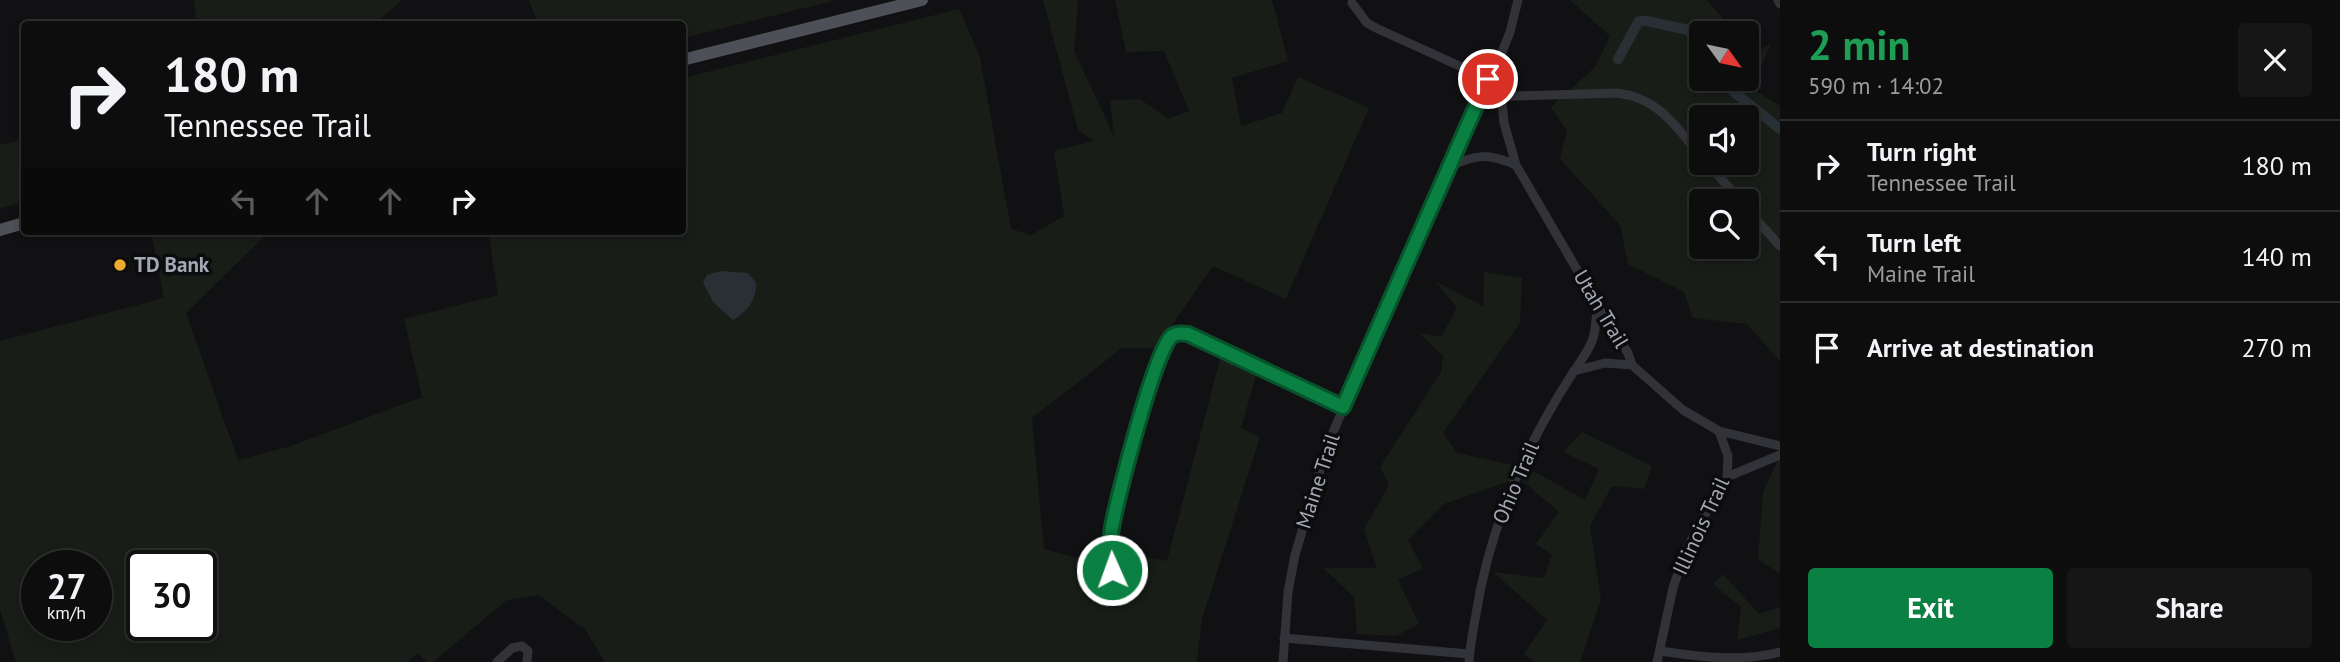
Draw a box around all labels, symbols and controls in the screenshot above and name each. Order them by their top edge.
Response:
text: 2 min [1808,17,1910,72]
north arrow [1689,21,1759,91]
map controls [1689,21,1759,259]
button: close [2238,23,2312,97]
text: 180 m [164,42,299,106]
icon: right [49,49,140,140]
pin [1458,49,1518,109]
icon: arrive [1469,60,1507,98]
text: 590 m · 14:02 [1808,71,1944,100]
text: Tennessee Trail [164,104,371,146]
button: sound [1689,105,1759,175]
text: Turn right [1867,135,1976,168]
icon: right [1808,147,1846,185]
text: 180 m [2241,149,2312,182]
text: Tennessee Trail [1867,168,2016,197]
icon: left [225,182,263,220]
icon: ahead [298,182,336,220]
icon: ahead [371,182,409,220]
icon: right [444,182,482,220]
button: search [1689,189,1759,259]
text: Turn left [1867,226,1961,259]
icon: left [1808,238,1846,276]
text: 140 m [2241,240,2312,273]
place label: TD Bank [134,251,210,278]
marker: TD Bank [112,257,128,273]
text: Maine Trail [1867,259,1975,288]
street label: Utah Trail [1568,265,1635,353]
icon: arrive [1808,329,1846,367]
text: Arrive at destination [1867,331,2094,364]
text: 270 m [2241,331,2312,364]
street label: Maine Trail [1289,430,1346,532]
street label: Ohio Trail [1486,438,1545,528]
street label: Illinois Trail [1666,473,1735,579]
position arrow [1075,533,1149,607]
speed limit sign: 30 [126,550,217,641]
text: 27 [47,563,86,609]
button: Exit [1808,568,2053,648]
button: Share [2067,568,2312,648]
text: km/h [47,601,86,624]

